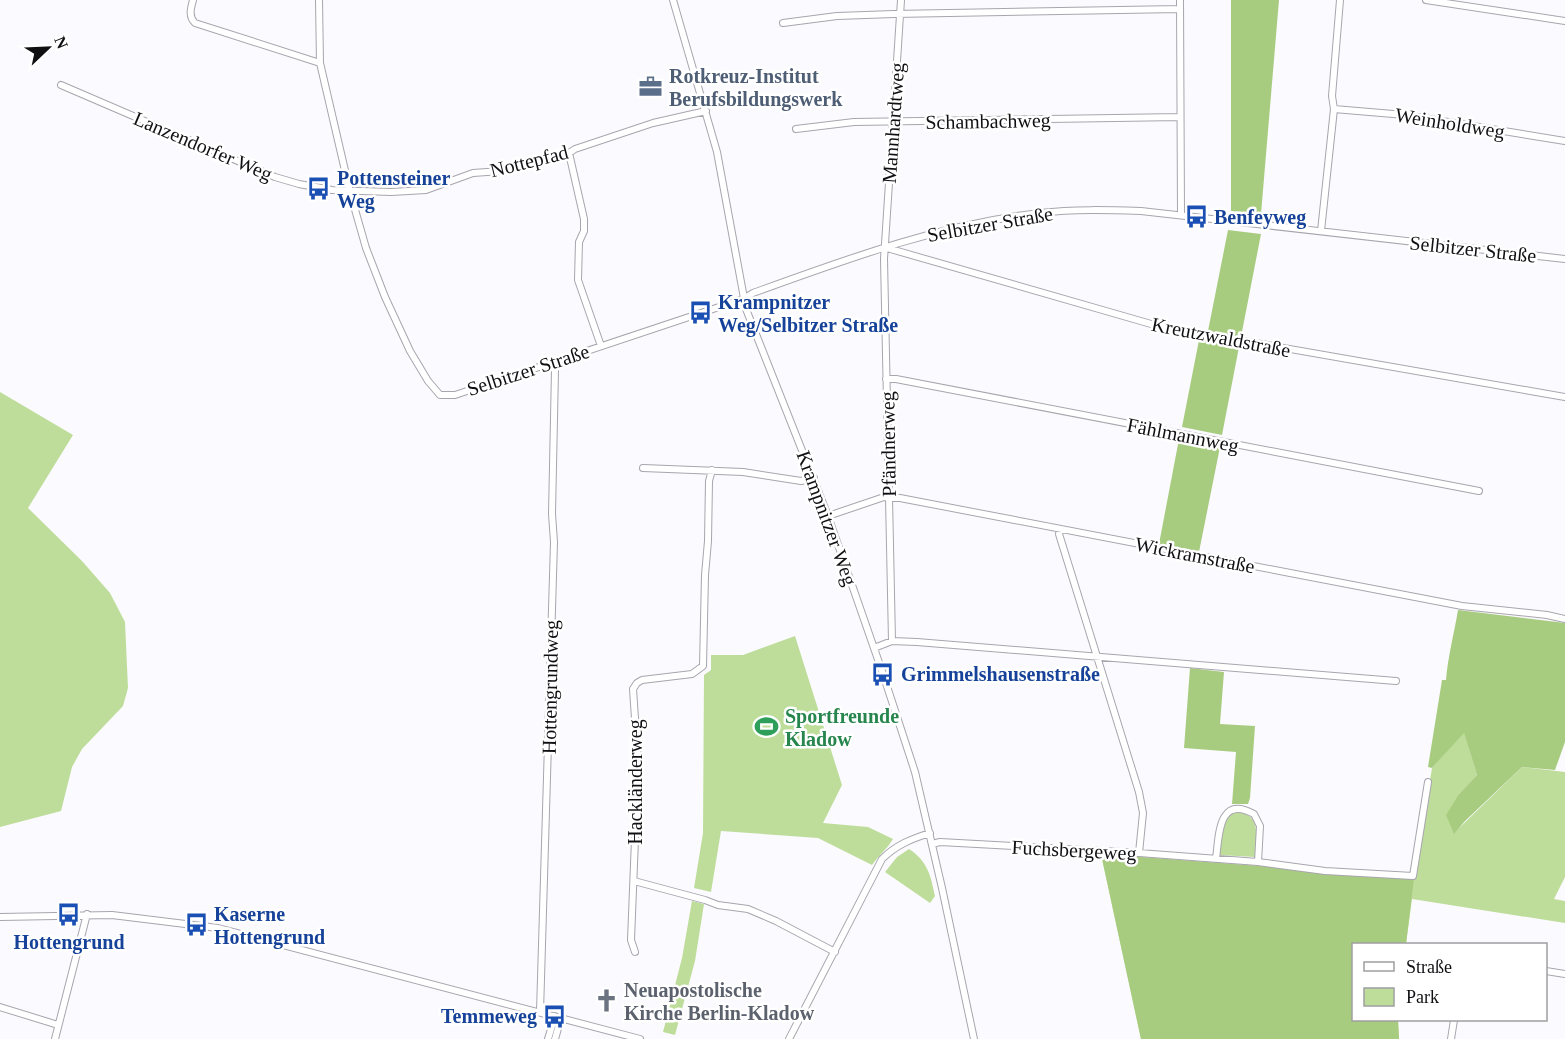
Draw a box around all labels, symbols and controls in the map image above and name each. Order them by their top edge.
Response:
north arrow [18,18,78,78]
text: N [51,34,72,51]
street label: Mannhardtweg [878,62,909,184]
place label: Rotkreuz-Institut Berufsbildungswerk [669,65,843,111]
office icon: Rotkreuz-Institut Berufsbildungswerk [638,74,664,100]
street label: Weinholdweg [1394,103,1506,144]
street label: Lanzendorfer Weg [130,107,276,186]
street label: Schambachweg [925,109,1051,134]
street label: Nottepfad [488,141,571,182]
place label: Pottensteiner Weg [337,167,450,213]
bus stop icon: Pottensteiner Weg [306,176,332,202]
street label: Selbitzer Straße [925,202,1055,246]
bus stop icon: Benfeyweg [1183,204,1209,230]
place label: Benfeyweg [1214,206,1306,229]
street label: Selbitzer Straße [1409,231,1538,267]
place label: Krampnitzer Weg/Selbitzer Straße [718,291,898,337]
bus stop icon: Krampnitzer Weg/Selbitzer Straße [687,300,713,326]
street label: Kreutzwaldstraße [1150,313,1292,361]
street label: Selbitzer Straße [464,340,592,400]
street label: Pfändnerweg [876,391,901,497]
street label: Fählmannweg [1125,413,1241,458]
street label: Krampnitzer Weg [791,448,862,589]
street label: Wickramstraße [1133,533,1257,577]
street label: Hottengrundweg [538,620,563,754]
bus stop icon: Grimmelshausenstraße [870,661,896,687]
place label: Grimmelshausenstraße [901,663,1100,685]
place label: Sportfreunde Kladow [785,705,899,750]
sports icon: Sportfreunde Kladow [754,714,780,740]
street label: Hackländerweg [624,719,647,845]
street label: Fuchsbergeweg [1011,836,1137,865]
bus stop icon: Hottengrund [56,902,82,928]
place label: Kaserne Hottengrund [214,903,325,949]
bus stop icon: Kaserne Hottengrund [183,912,209,938]
place label: Hottengrund [13,931,125,954]
legend [1352,943,1547,1021]
text: Straße [1406,957,1452,977]
place label: Neuapostolische Kirche Berlin-Kladow [624,979,815,1024]
text: Park [1406,987,1439,1007]
church icon: Neuapostolische Kirche Berlin-Kladow [593,988,619,1014]
bus stop icon: Temmeweg [542,1003,568,1029]
place label: Temmeweg [441,1005,537,1028]

